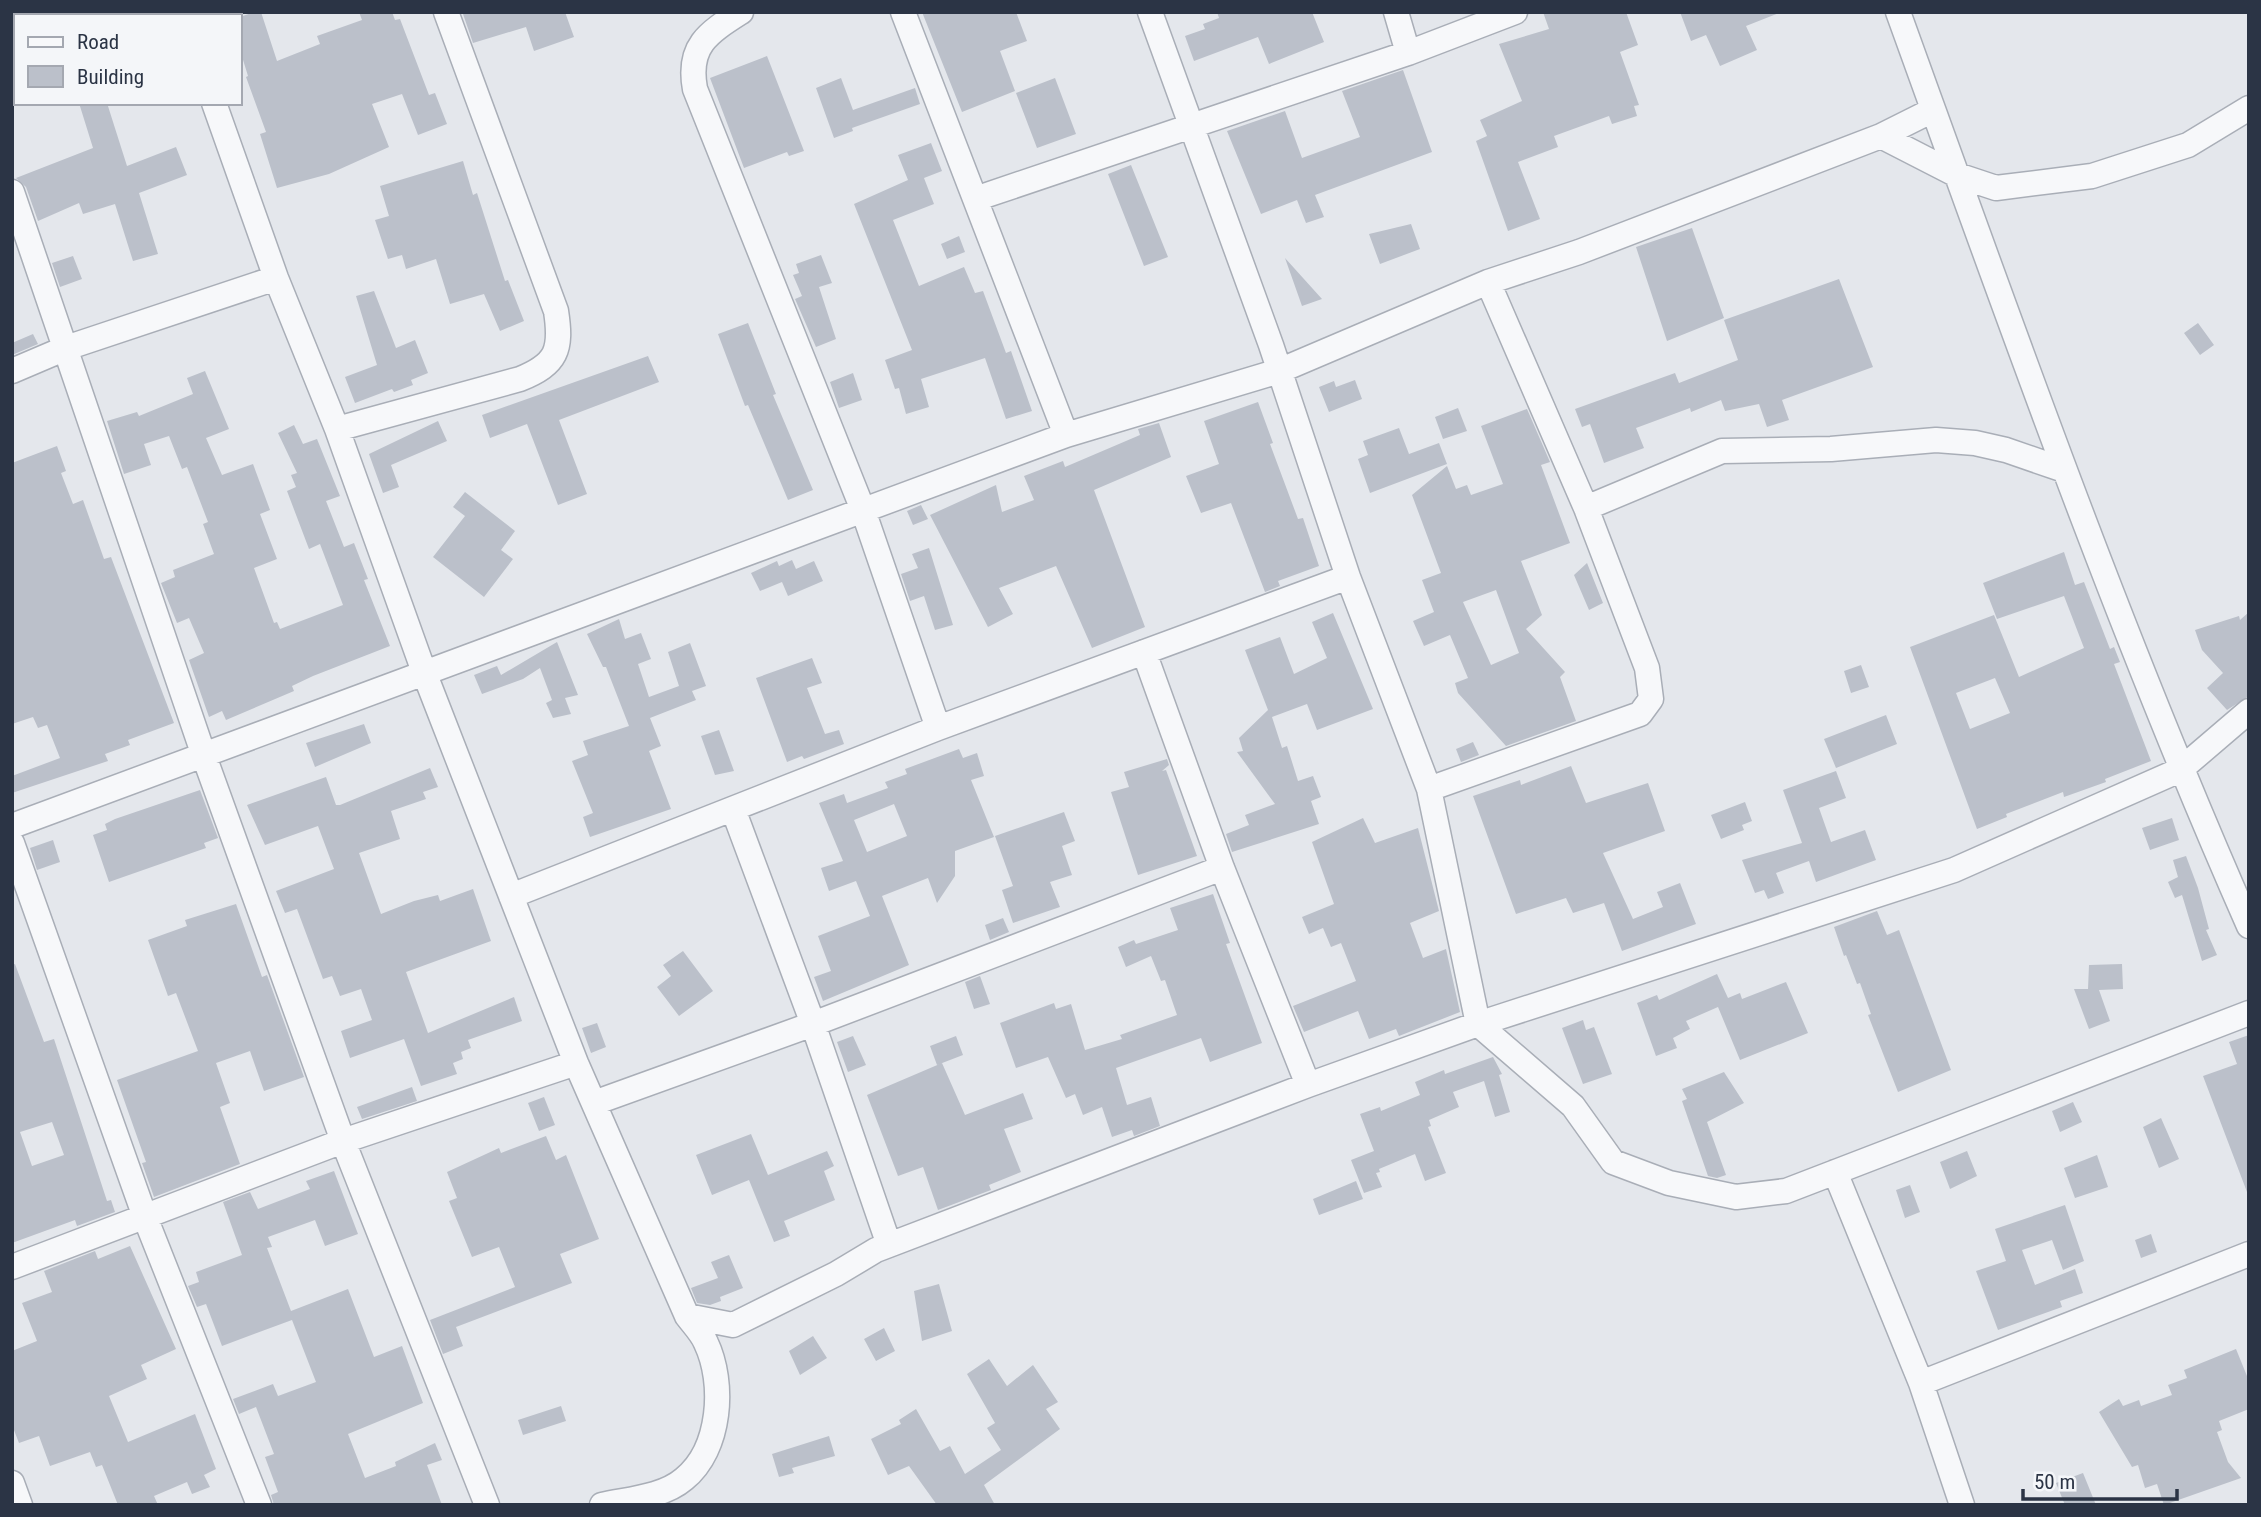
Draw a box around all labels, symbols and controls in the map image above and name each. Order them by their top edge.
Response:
legend [14,14,242,105]
text: Road [77,30,119,54]
text: Building [77,65,144,89]
scale bar [2023,1458,2177,1502]
text: 50 m [2034,1470,2075,1494]

